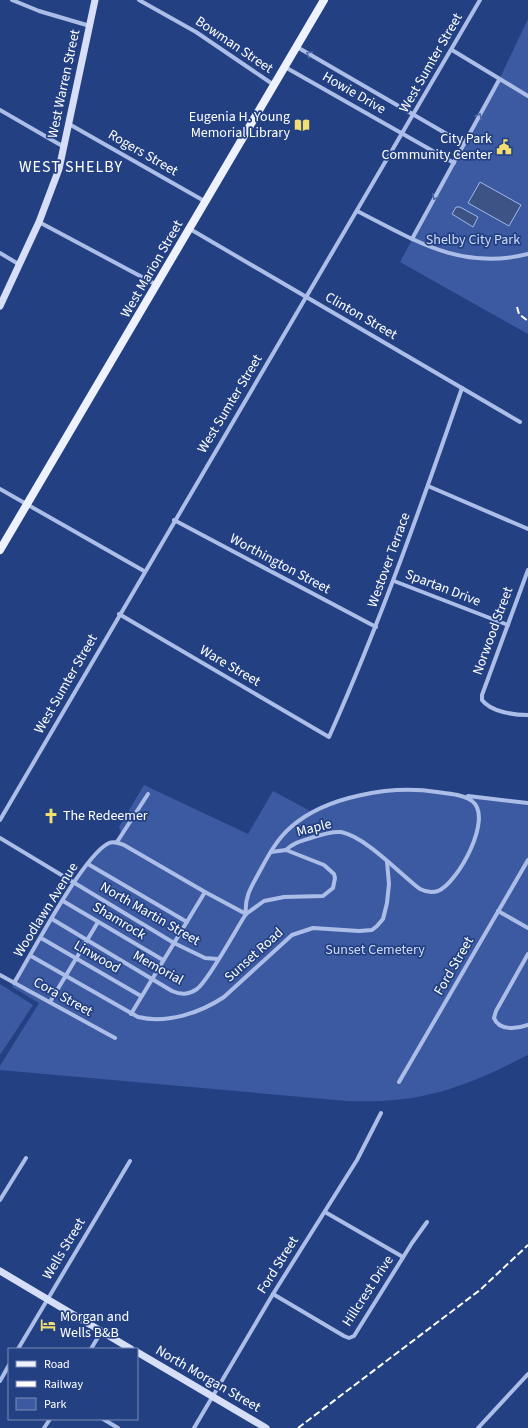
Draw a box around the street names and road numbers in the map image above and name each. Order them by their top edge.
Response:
street label: West Sumter Street [394,9,468,116]
street label: Bowman Street [191,12,277,79]
street label: West Warren Street [43,27,85,140]
street label: Howie Drive [319,67,389,119]
street label: Rogers Street [104,125,182,181]
street label: West Marion Street [116,216,188,322]
street label: Clinton Street [321,287,401,345]
street label: West Sumter Street [193,351,268,457]
street label: Westover Terrace [363,510,415,610]
street label: Worthington Street [226,529,334,599]
street label: Spartan Drive [402,564,484,612]
street label: Norwood Street [468,584,518,678]
street label: West Sumter Street [29,630,103,737]
street label: Ware Street [196,640,264,692]
street label: Maple [294,814,334,842]
street label: Woodlawn Avenue [9,859,83,961]
street label: North Martin Street [96,877,204,951]
street label: Shamrock [88,897,150,945]
street label: Sunset Road [220,923,288,987]
street label: Ford Street [429,933,479,999]
street label: Linwood [70,936,124,978]
street label: Memorial [129,946,187,990]
street label: Cora Street [30,972,97,1022]
street label: Wells Street [38,1214,90,1284]
street label: Ford Street [252,1232,304,1298]
street label: Hillcrest Drive [337,1251,399,1331]
street label: North Morgan Street [152,1341,265,1417]

